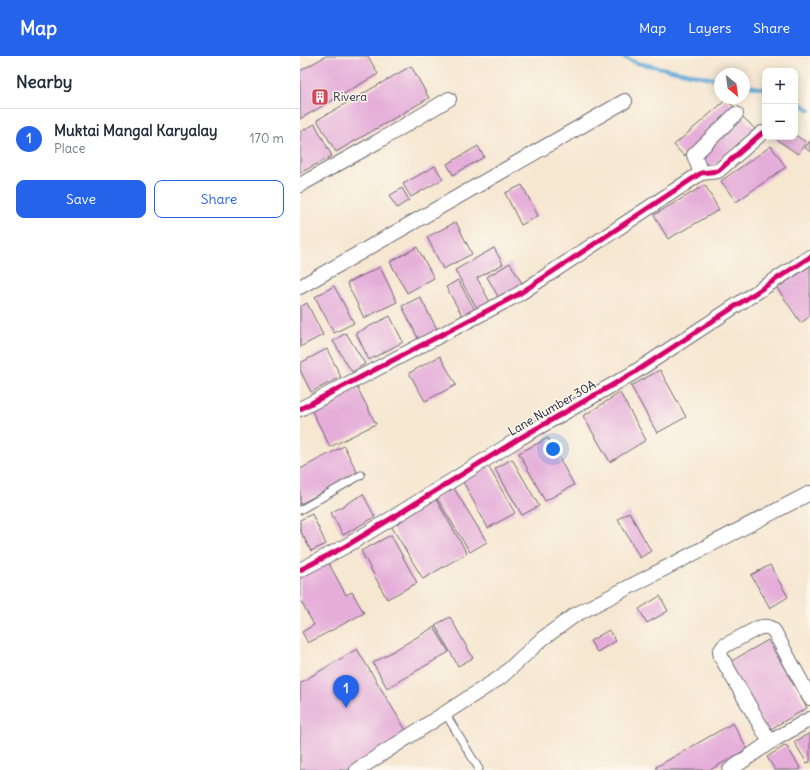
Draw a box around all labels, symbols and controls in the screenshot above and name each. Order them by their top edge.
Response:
text: Map [20,16,57,40]
text: Map [639,19,666,37]
text: Layers [688,19,731,37]
text: Share [753,19,790,37]
north arrow [714,68,750,104]
map controls [762,68,798,140]
button: + [762,68,798,104]
text: Nearby [16,71,72,93]
building icon: Rivera [310,87,330,107]
place label: Rivera [333,89,367,104]
button: − [762,104,798,140]
text: Muktai Mangal Karyalay [54,121,218,140]
text: 1 [26,130,32,147]
text: 170 m [249,130,284,147]
text: Place [54,140,85,157]
button: Save [16,180,146,218]
button: Share [154,180,284,218]
street label: Lane Number 30A [505,376,598,439]
your location [543,439,563,459]
pin: 1 [333,675,359,708]

